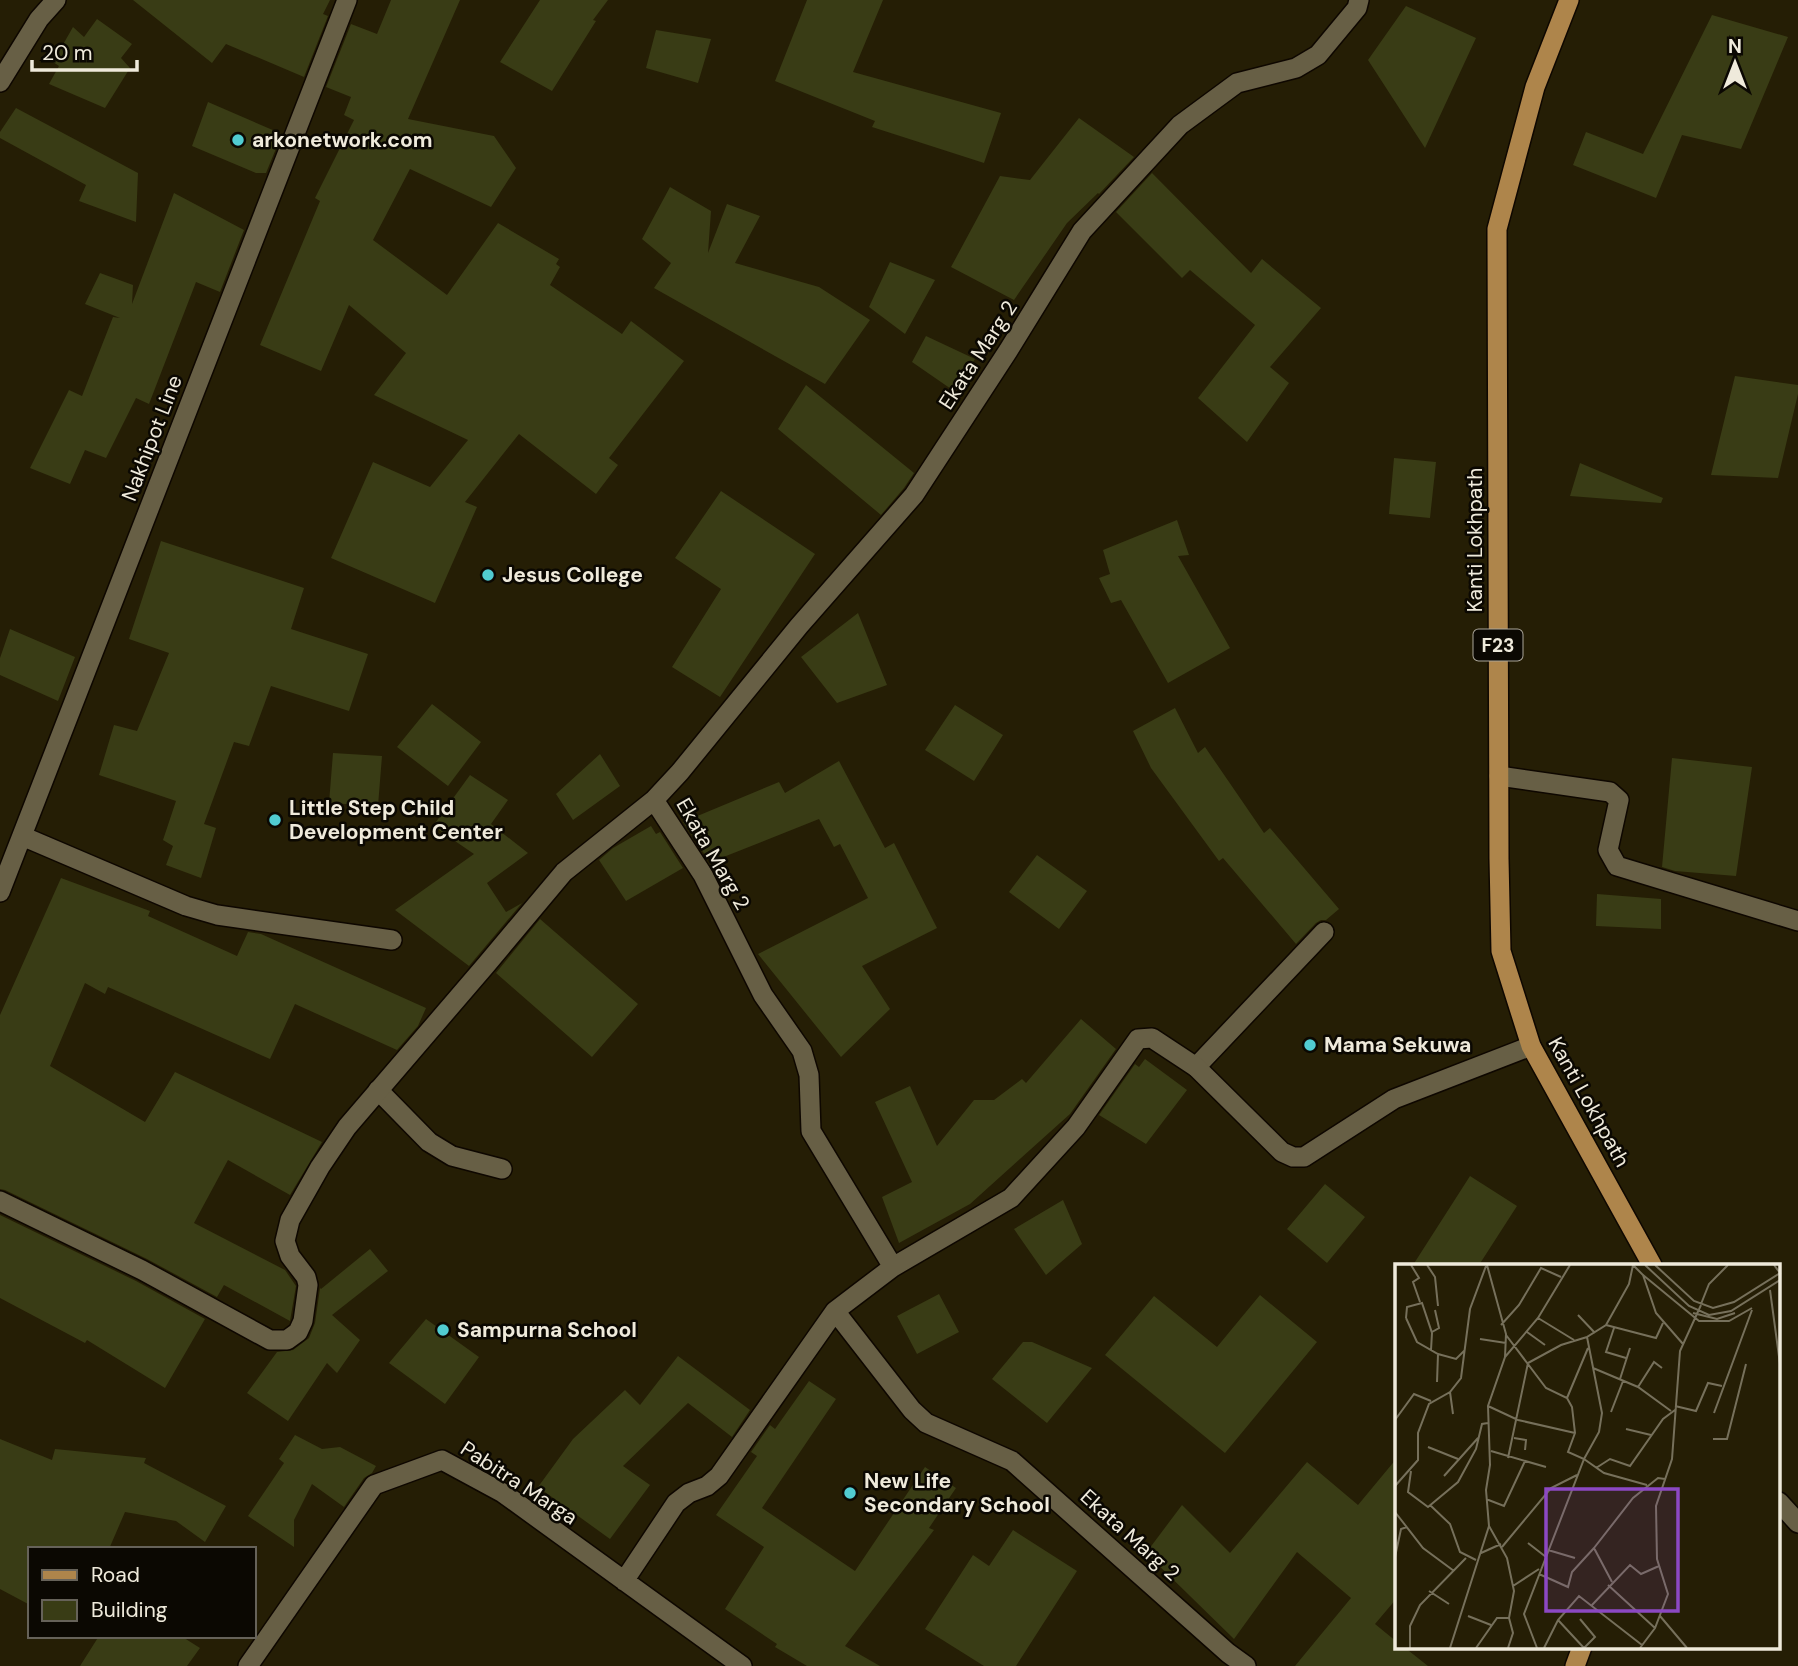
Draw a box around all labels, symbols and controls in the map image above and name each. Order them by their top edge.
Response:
scale bar [32,28,136,72]
north arrow [1700,28,1770,98]
text: N [1728,34,1742,59]
text: 20 m [42,39,93,67]
place label: arkonetwork.com [252,126,433,154]
marker: arkonetwork.com [230,132,246,148]
street label: Ekata Marg 2 [932,295,1024,415]
street label: Nakhipot Line [115,371,189,505]
street label: Kanti Lokhpath [1461,468,1489,612]
place label: Jesus College [502,561,643,589]
marker: Jesus College [480,567,496,583]
road number: F23 [1474,630,1522,660]
street label: Ekata Marg 2 [670,793,756,915]
place label: Little Step Child Development Center [289,794,503,846]
marker: Little Step Child Development Center [267,812,283,828]
place label: Mama Sekuwa [1324,1031,1471,1059]
street label: Kanti Lokhpath [1542,1032,1636,1172]
marker: Mama Sekuwa [1302,1037,1318,1053]
inset map [1395,1264,1780,1648]
place label: Sampurna School [457,1316,637,1344]
marker: Sampurna School [435,1322,451,1338]
street label: Pabitra Marga [455,1435,583,1531]
place label: New Life Secondary School [864,1467,1050,1519]
street label: Ekata Marg 2 [1074,1483,1186,1587]
marker: New Life Secondary School [842,1485,858,1501]
legend [28,1547,256,1638]
text: Road [91,1561,140,1589]
text: Building [91,1596,168,1624]

